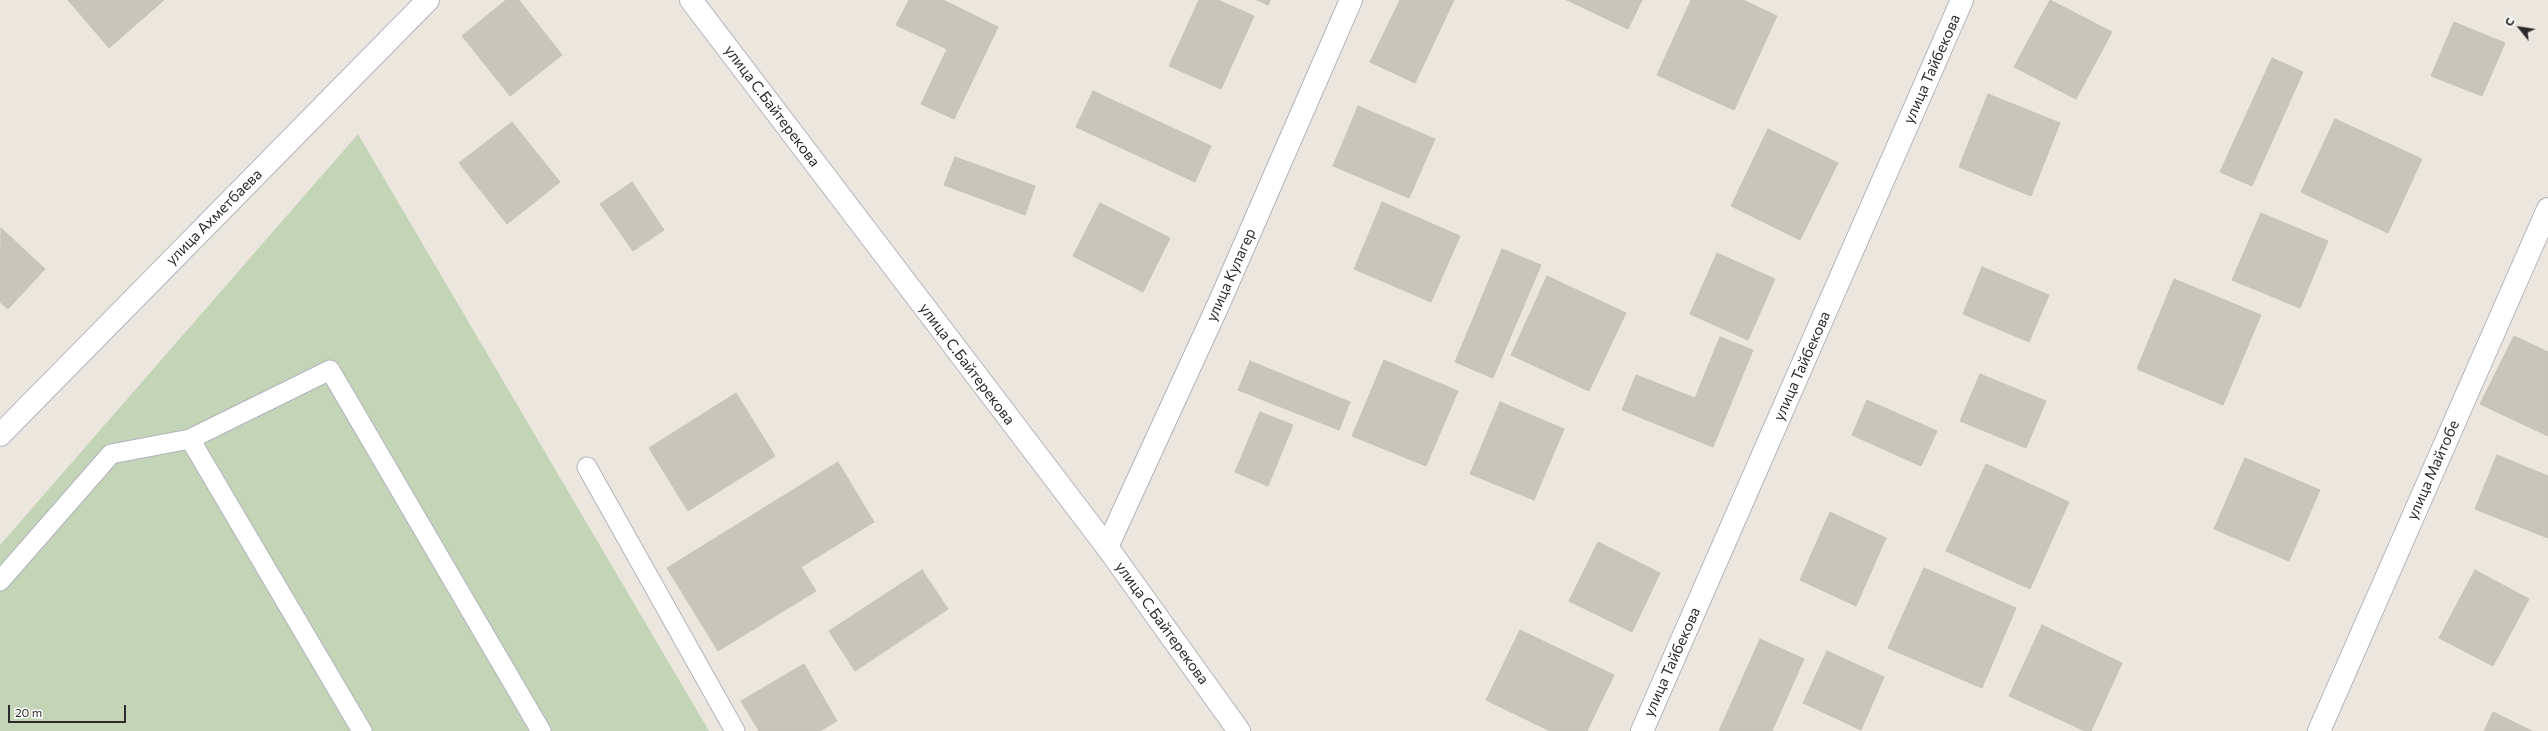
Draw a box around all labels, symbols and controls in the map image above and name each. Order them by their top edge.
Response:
north arrow [2500,8,2540,48]
street label: улица Тайбекова [1900,11,1964,127]
text: С [2502,15,2517,28]
street label: улица С.Байтерекова [720,42,824,170]
street label: улица Ахметбаева [162,165,266,269]
street label: улица Кулагер [1202,226,1260,324]
street label: улица С.Байтерекова [915,300,1019,428]
street label: улица Тайбекова [1770,308,1834,424]
street label: улица Майтобе [2403,417,2463,523]
street label: улица С.Байтерекова [1111,558,1213,688]
street label: улица Тайбекова [1640,604,1704,720]
scale bar [10,697,128,723]
text: 20 m [15,705,42,719]

